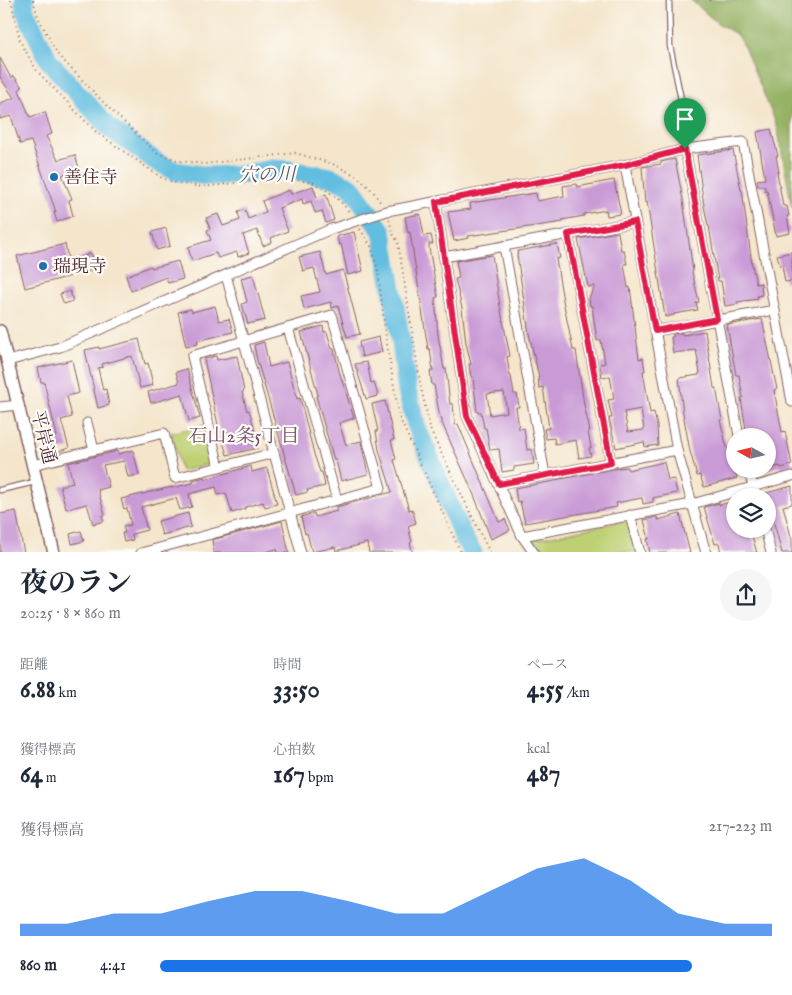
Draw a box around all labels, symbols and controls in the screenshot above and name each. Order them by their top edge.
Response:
pin [664,98,706,149]
icon: arrive [671,105,699,133]
water label: 穴の川 [238,163,298,188]
place label: 善住寺 [64,167,118,190]
marker: 善住寺 [48,171,60,183]
place label: 瑞現寺 [53,256,107,279]
marker: 瑞現寺 [37,260,49,272]
street label: 平岸通 [25,408,60,466]
district label: 石山2条5丁目 [189,425,299,449]
north arrow [726,428,776,478]
map controls [726,428,776,538]
button: layers [726,488,776,538]
text: 夜のラン [20,567,132,602]
button: share [720,569,772,621]
text: 20:25 · 8 × 860 m [20,604,121,624]
text: 距離 [20,656,48,674]
text: 時間 [273,656,301,674]
text: ペース [527,656,568,674]
text: 6.88 [20,674,56,706]
text: 33:50 [273,674,320,706]
text: 4:55 [527,674,564,706]
text: km [56,684,77,702]
text: /km [564,684,590,702]
text: kcal [527,740,550,758]
text: 獲得標高 [20,741,76,759]
text: 心拍数 [273,741,315,759]
text: 487 [527,758,560,790]
text: 64 [20,759,43,791]
text: 167 [273,759,305,791]
text: m [43,769,57,787]
text: bpm [305,769,334,787]
text: 217–223 m [709,817,772,837]
text: 獲得標高 [20,821,84,841]
text: 860 m [20,956,57,976]
text: 4:41 [100,956,126,976]

